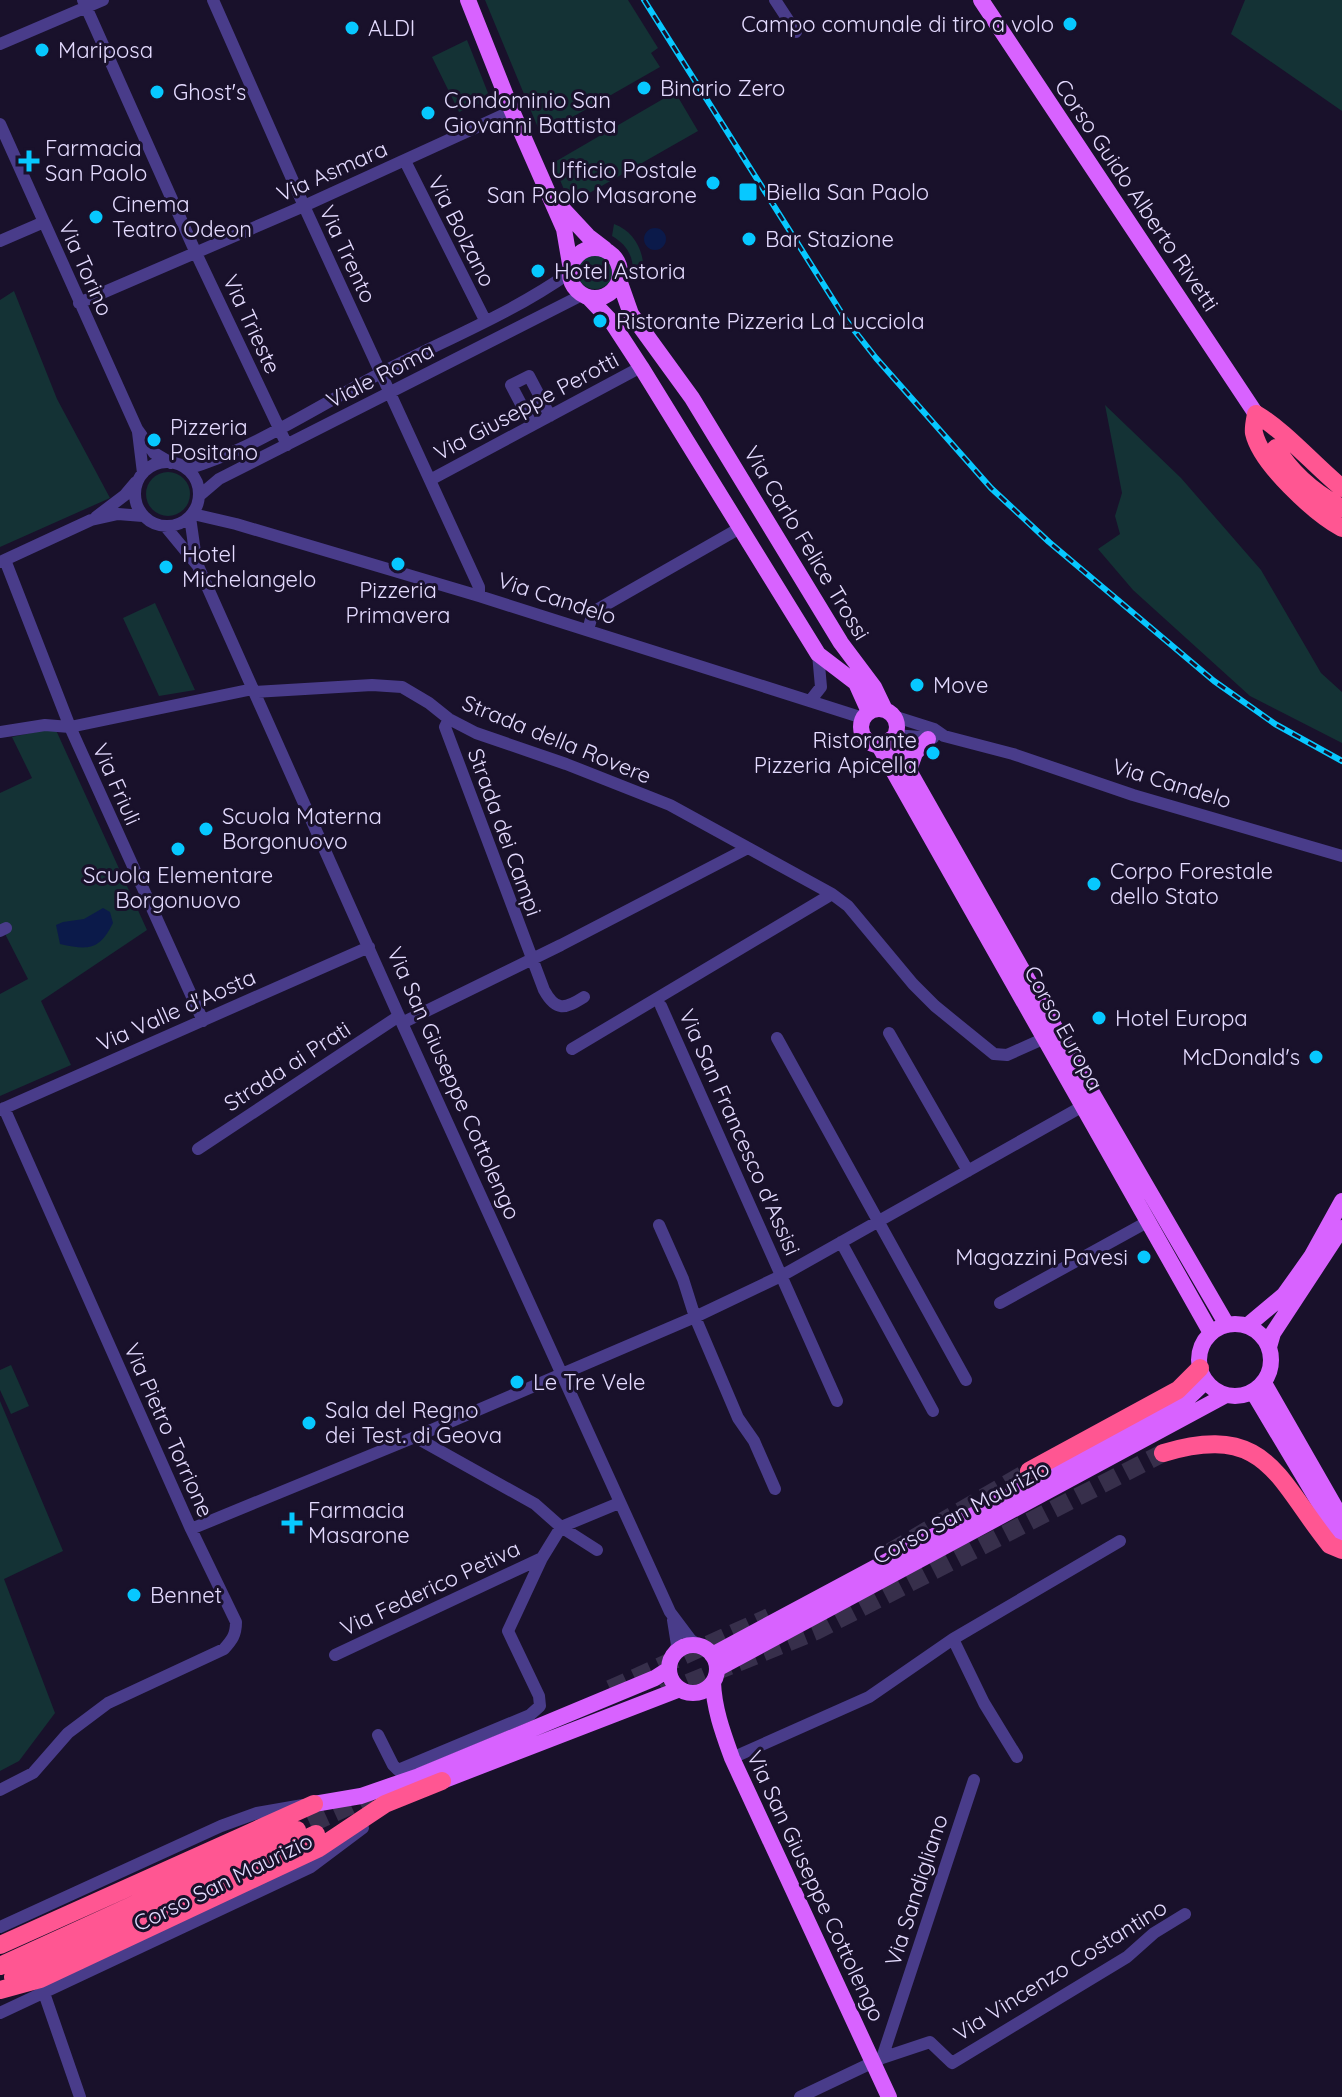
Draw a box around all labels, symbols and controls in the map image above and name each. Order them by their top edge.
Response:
place label: Campo comunale di tiro a volo [741,10,1054,38]
place label: ALDI [368,14,415,42]
marker: Campo comunale di tiro a volo [1061,15,1079,33]
marker: ALDI [343,19,361,37]
place label: Mariposa [58,36,153,64]
marker: Mariposa [33,41,51,59]
place label: Binario Zero [660,74,785,102]
street label: Corso Guido Alberto Rivetti [1049,74,1225,316]
place label: Ghost's [173,78,246,106]
marker: Binario Zero [635,79,653,97]
marker: Ghost's [148,83,166,101]
place label: Condominio San Giovanni Battista [444,86,617,139]
marker: Condominio San Giovanni Battista [419,104,437,122]
place label: Farmacia San Paolo [45,134,147,187]
street label: Via Asmara [272,134,392,208]
marker: Farmacia San Paolo [20,152,38,170]
place label: Ufficio Postale San Paolo Masarone [487,156,697,209]
street label: Via Bolzano [422,171,502,291]
marker: Ufficio Postale San Paolo Masarone [704,174,722,192]
place label: Biella San Paolo [766,178,929,206]
marker: Biella San Paolo [737,181,759,203]
place label: Cinema Teatro Odeon [112,190,252,243]
street label: Via Trento [313,201,383,307]
marker: Cinema Teatro Odeon [87,208,105,226]
street label: Via Torino [53,216,119,320]
place label: Bar Stazione [765,225,894,253]
marker: Bar Stazione [740,230,758,248]
place label: Hotel Astoria [554,257,686,285]
marker: Hotel Astoria [529,262,547,280]
street label: Via Trieste [217,270,287,378]
place label: Ristorante Pizzeria La Lucciola [616,307,925,335]
marker: Ristorante Pizzeria La Lucciola [591,312,609,330]
street label: Viale Roma [321,336,439,414]
street label: Via Giuseppe Perotti [429,345,623,467]
place label: Pizzeria Positano [170,413,258,466]
marker: Pizzeria Positano [145,431,163,449]
street label: Via Carlo Felice Trossi [738,441,876,645]
place label: Hotel Michelangelo [182,540,316,593]
marker: Pizzeria Primavera [389,555,407,573]
marker: Hotel Michelangelo [157,558,175,576]
street label: Via Candelo [494,566,620,630]
place label: Pizzeria Primavera [346,576,450,629]
place label: Move [933,671,988,699]
marker: Move [908,676,926,694]
street label: Strada della Rovere [458,688,656,790]
place label: Ristorante Pizzeria Apicella [754,726,917,779]
street label: Via Friuli [87,739,147,829]
street label: Strada dei Campi [462,744,548,920]
marker: Ristorante Pizzeria Apicella [924,744,942,762]
street label: Via Candelo [1109,752,1235,814]
place label: Scuola Materna Borgonuovo [222,802,382,855]
marker: Scuola Materna Borgonuovo [197,820,215,838]
marker: Scuola Elementare Borgonuovo [169,840,187,858]
place label: Corpo Forestale dello Stato [1110,857,1273,910]
place label: Scuola Elementare Borgonuovo [83,861,273,914]
marker: Corpo Forestale dello Stato [1085,875,1103,893]
street label: Via San Giuseppe Cottolengo [381,942,527,1224]
street label: Corso Europa [1018,961,1110,1095]
street label: Via Valle d'Aosta [92,962,260,1058]
place label: Hotel Europa [1115,1004,1248,1032]
street label: Via San Francesco d'Assisi [673,1005,807,1259]
marker: Hotel Europa [1090,1009,1108,1027]
street label: Strada ai Prati [219,1015,355,1117]
place label: McDonald's [1182,1043,1300,1071]
marker: McDonald's [1307,1048,1325,1066]
place label: Magazzini Pavesi [955,1243,1128,1271]
marker: Magazzini Pavesi [1135,1248,1153,1266]
street label: Via Pietro Torrione [118,1339,220,1521]
place label: Le Tre Vele [533,1368,645,1396]
marker: Le Tre Vele [508,1373,526,1391]
place label: Sala del Regno dei Test. di Geova [325,1396,502,1449]
marker: Sala del Regno dei Test. di Geova [300,1414,318,1432]
street label: Corso San Maurizio [868,1454,1054,1570]
place label: Farmacia Masarone [308,1496,410,1549]
marker: Farmacia Masarone [283,1514,301,1532]
street label: Via Federico Petiva [336,1534,524,1642]
place label: Bennet [150,1581,222,1609]
marker: Bennet [125,1586,143,1604]
street label: Via San Giuseppe Cottolengo [741,1746,891,2026]
street label: Via Sandigliano [878,1811,954,1969]
street label: Corso San Maurizio [129,1827,317,1937]
street label: Via Vincenzo Costantino [948,1893,1172,2047]

